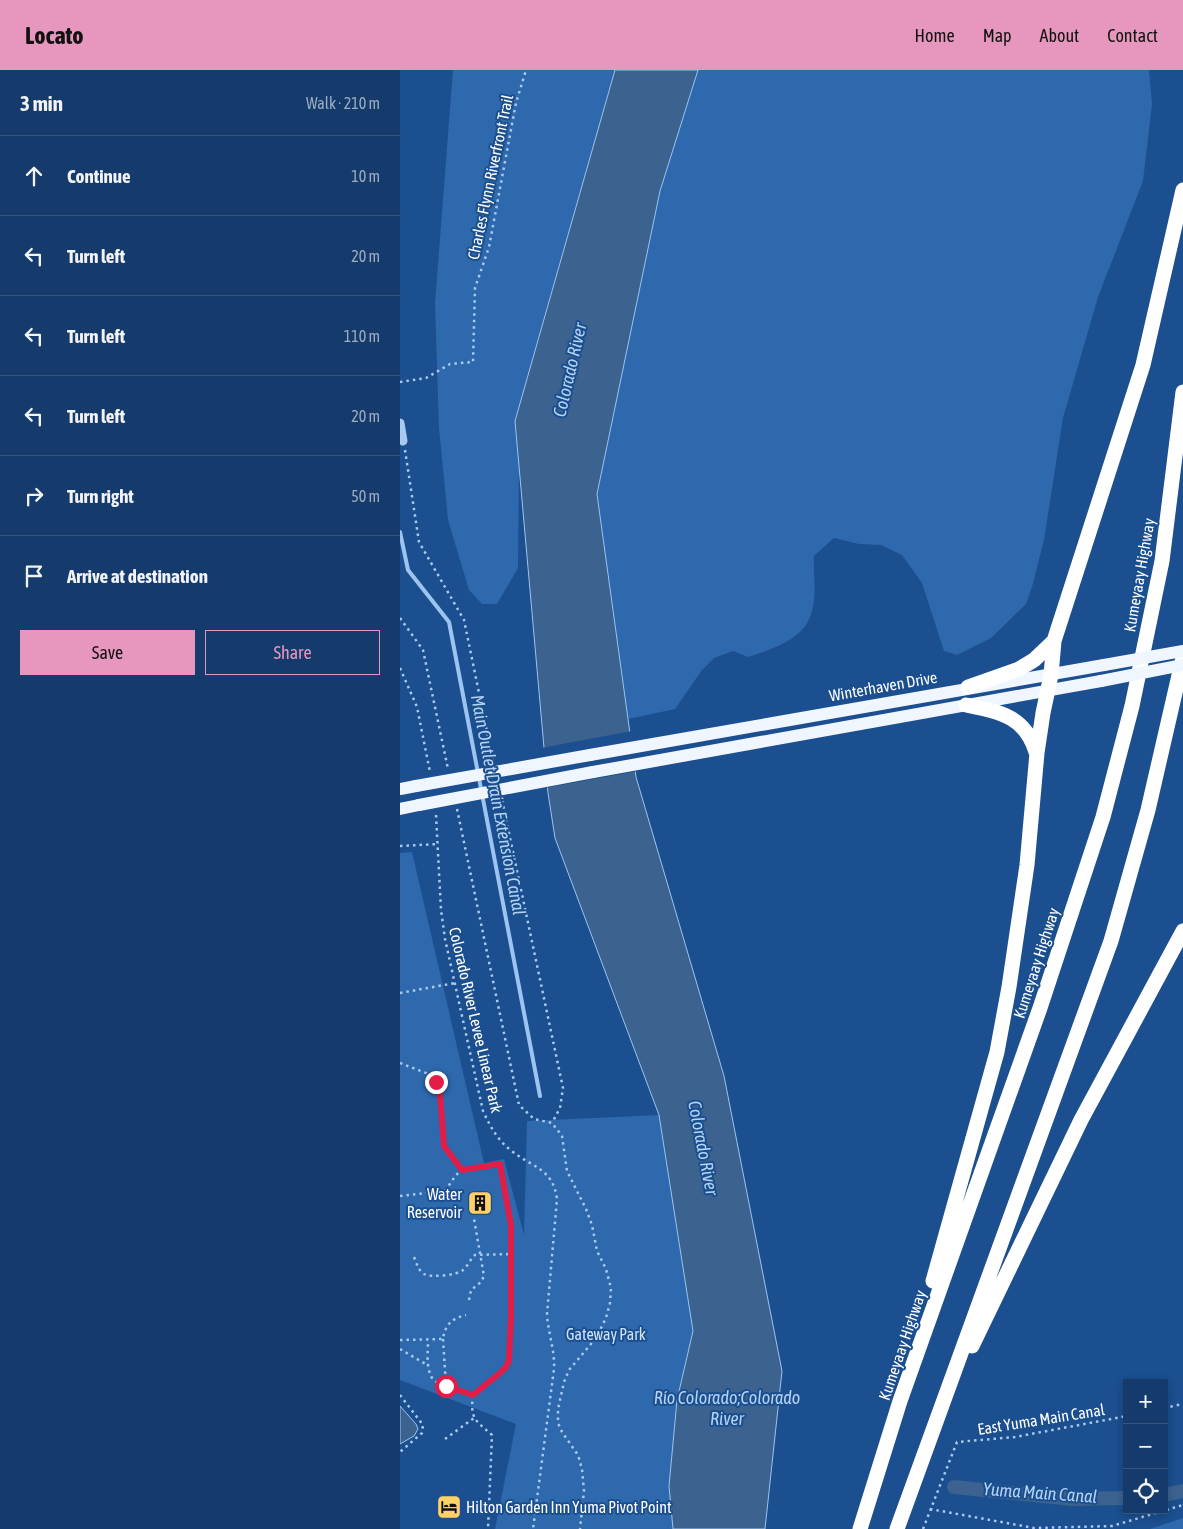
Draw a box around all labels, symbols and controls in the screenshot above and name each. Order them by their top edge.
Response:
text: Locato [25,22,84,49]
text: Home [915,25,955,46]
text: Map [983,25,1012,46]
text: About [1040,25,1079,46]
text: Contact [1107,25,1158,46]
text: 3 min [20,91,63,115]
street label: Charles Flynn Riverfront Trail [464,92,517,261]
text: Walk · 210 m [306,94,380,112]
icon: ahead [20,162,48,190]
text: Continue [67,165,131,187]
text: 10 m [351,167,380,185]
icon: left [20,242,48,270]
text: Turn left [67,245,125,267]
text: 20 m [351,247,380,265]
water label: Colorado River [548,320,591,419]
icon: left [20,322,48,350]
text: Turn left [67,325,125,347]
text: 110 m [344,327,380,345]
icon: left [20,402,48,430]
text: Turn left [67,405,125,427]
text: 20 m [351,407,380,425]
icon: right [20,482,48,510]
text: Turn right [67,485,134,507]
text: 50 m [351,487,380,505]
street label: Kumeyaay Highway [1120,516,1159,633]
icon: arrive [20,562,48,590]
text: Arrive at destination [67,565,208,587]
button: Save [20,630,195,675]
button: Share [205,630,380,675]
street label: Winterhaven Drive [828,668,938,704]
water label: Main Outlet Drain Extension Canal [467,693,530,917]
street label: Kumeyaay Highway [1010,905,1063,1021]
street label: Colorado River Levee Linear Park [446,925,506,1115]
route end [425,1071,448,1094]
water label: Colorado River [684,1099,723,1198]
place label: Water Reservoir [407,1185,462,1221]
building icon: Water Reservoir [467,1190,493,1216]
street label: Kumeyaay Highway [875,1287,930,1403]
park label: Gateway Park [566,1325,646,1344]
route start [435,1375,458,1398]
map controls [1123,1379,1168,1514]
button: + [1123,1379,1168,1424]
water label: Río Colorado;Colorado River [654,1387,800,1429]
street label: East Yuma Main Canal [976,1400,1107,1438]
button: − [1123,1424,1168,1469]
button: locate [1123,1469,1168,1514]
water label: Yuma Main Canal [982,1478,1098,1507]
hotel icon: Hilton Garden Inn Yuma Pivot Point [436,1494,462,1520]
place label: Hilton Garden Inn Yuma Pivot Point [466,1498,672,1516]

